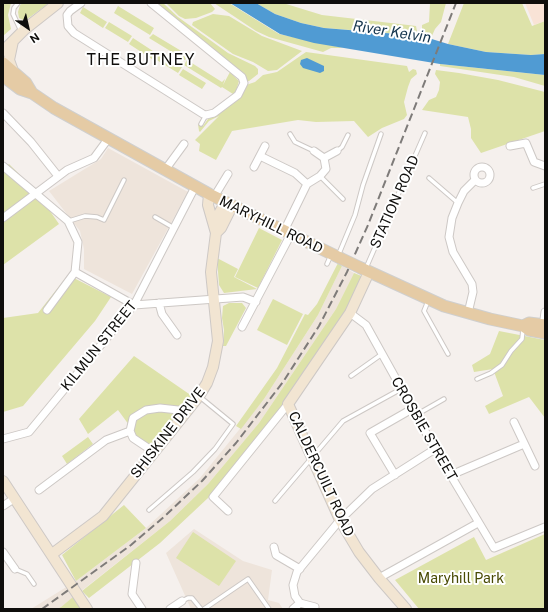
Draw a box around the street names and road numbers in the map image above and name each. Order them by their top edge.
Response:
street label: STATION ROAD [367,153,423,251]
street label: MARYHILL ROAD [216,193,326,257]
street label: KILMUN STREET [58,298,140,394]
street label: CROSBIE STREET [387,374,461,484]
street label: SHISKINE DRIVE [127,384,209,482]
street label: CALDERCUILT ROAD [285,409,357,539]

